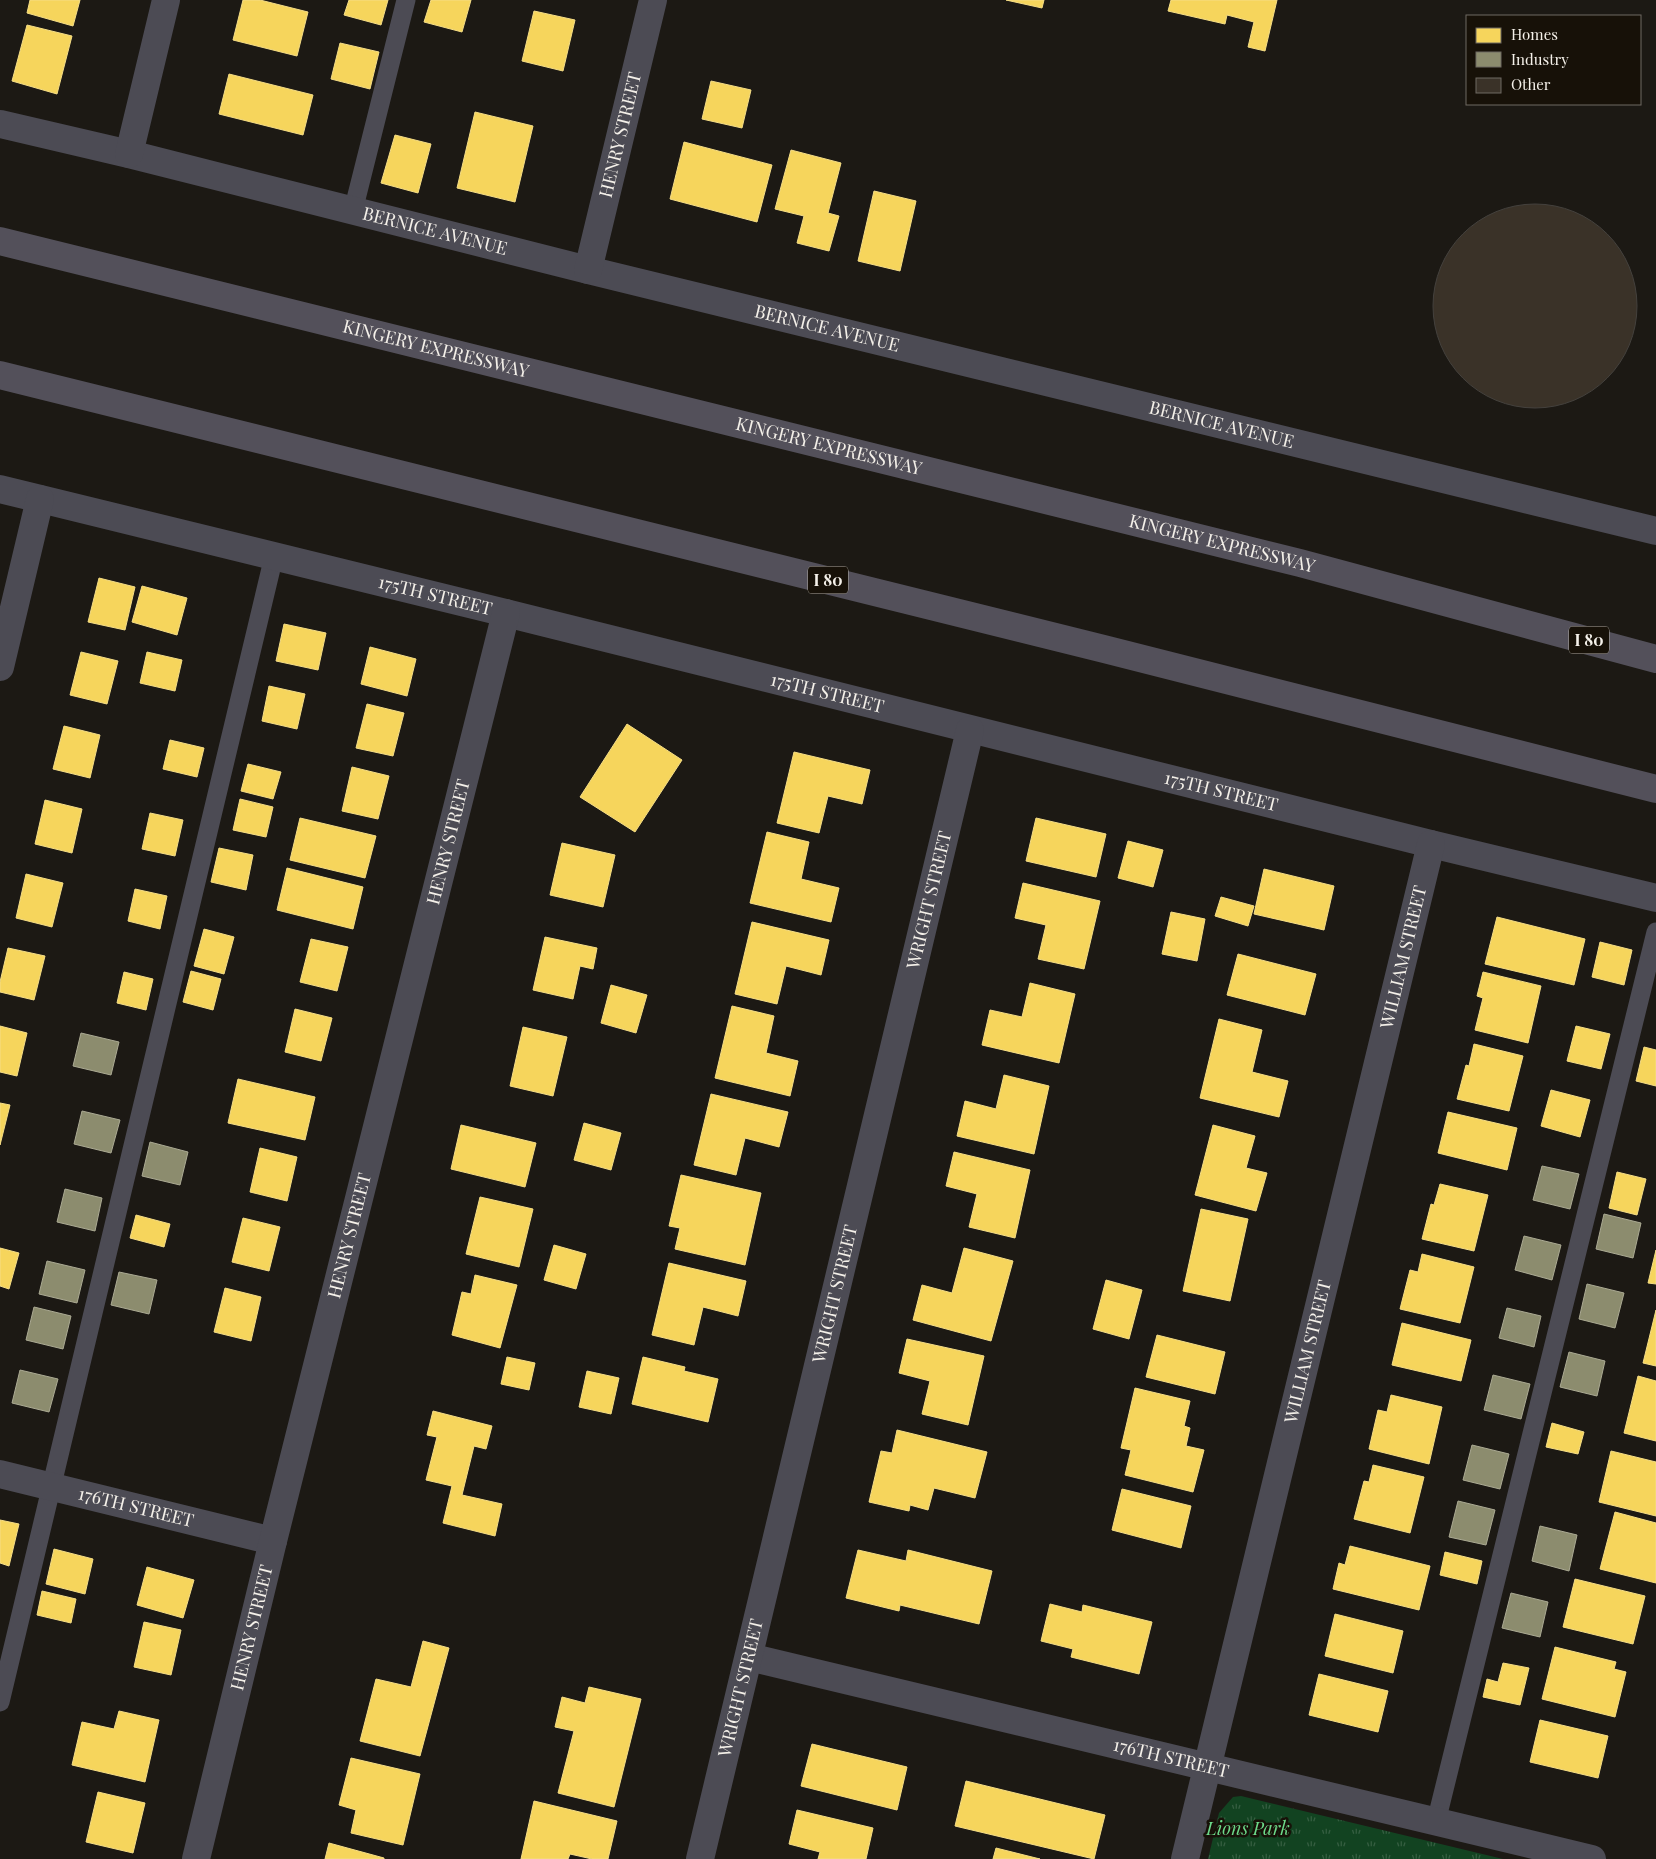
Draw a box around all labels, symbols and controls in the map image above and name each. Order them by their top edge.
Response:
legend [1466,15,1641,105]
text: Homes [1511,24,1558,44]
text: Industry [1511,49,1569,69]
street label: HENRY STREET [593,69,646,200]
text: Other [1511,74,1551,94]
street label: BERNICE AVENUE [360,201,510,260]
street label: BERNICE AVENUE [752,298,902,357]
street label: KINGERY EXPRESSWAY [341,313,532,383]
street label: BERNICE AVENUE [1147,395,1297,453]
street label: KINGERY EXPRESSWAY [734,411,925,480]
street label: KINGERY EXPRESSWAY [1127,508,1318,578]
road number: I 80 [808,566,848,594]
street label: 175TH STREET [376,569,495,620]
road number: I 80 [1569,626,1609,654]
street label: 175TH STREET [768,666,887,718]
street label: 175TH STREET [1162,765,1281,816]
street label: HENRY STREET [420,776,475,907]
street label: WRIGHT STREET [900,828,956,972]
street label: WILLIAM STREET [1373,883,1432,1032]
street label: HENRY STREET [321,1170,376,1301]
street label: WRIGHT STREET [806,1222,862,1366]
street label: WILLIAM STREET [1278,1277,1336,1426]
street label: 176TH STREET [76,1481,197,1532]
street label: HENRY STREET [224,1562,278,1693]
street label: WRIGHT STREET [712,1616,768,1760]
street label: 176TH STREET [1111,1732,1232,1783]
park label: Lions Park [1205,1816,1290,1840]

